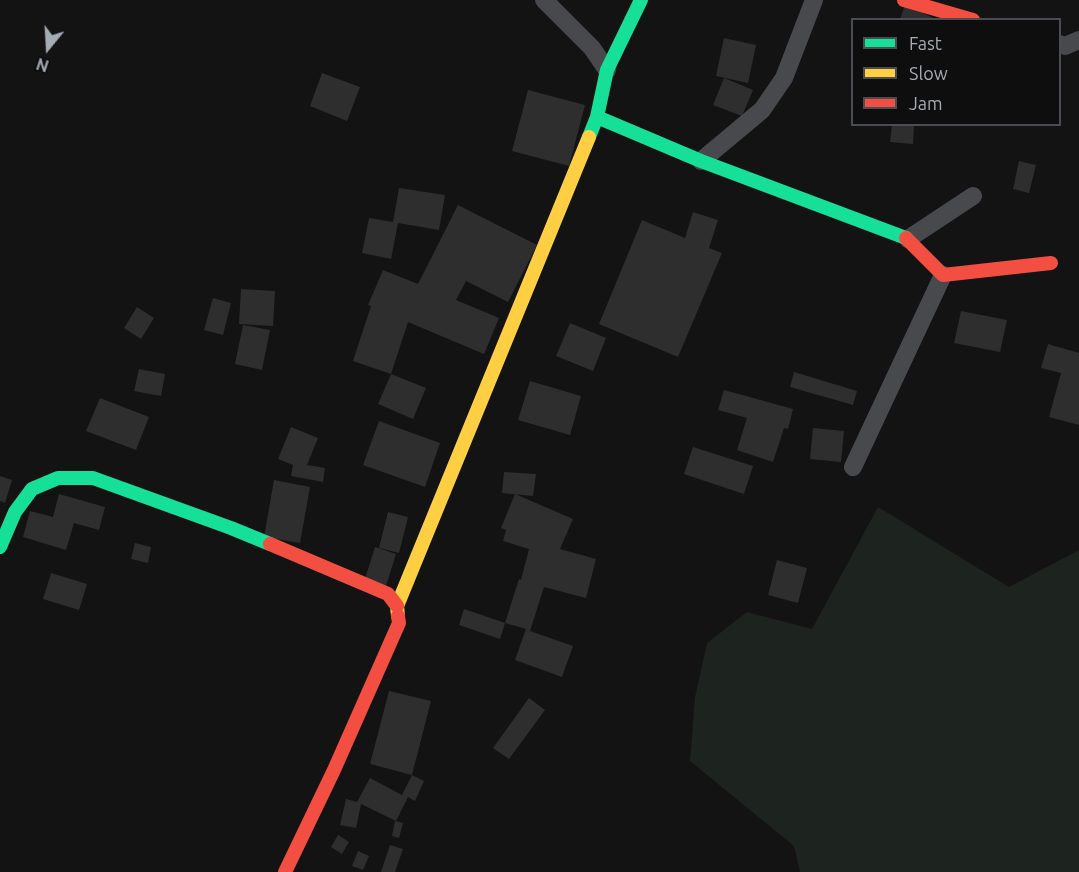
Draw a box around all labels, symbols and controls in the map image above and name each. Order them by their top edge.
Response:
north arrow [18,18,78,78]
legend [851,18,1061,126]
text: Fast [909,33,942,53]
text: N [34,55,51,76]
text: Slow [909,63,948,83]
text: Jam [909,93,943,113]

